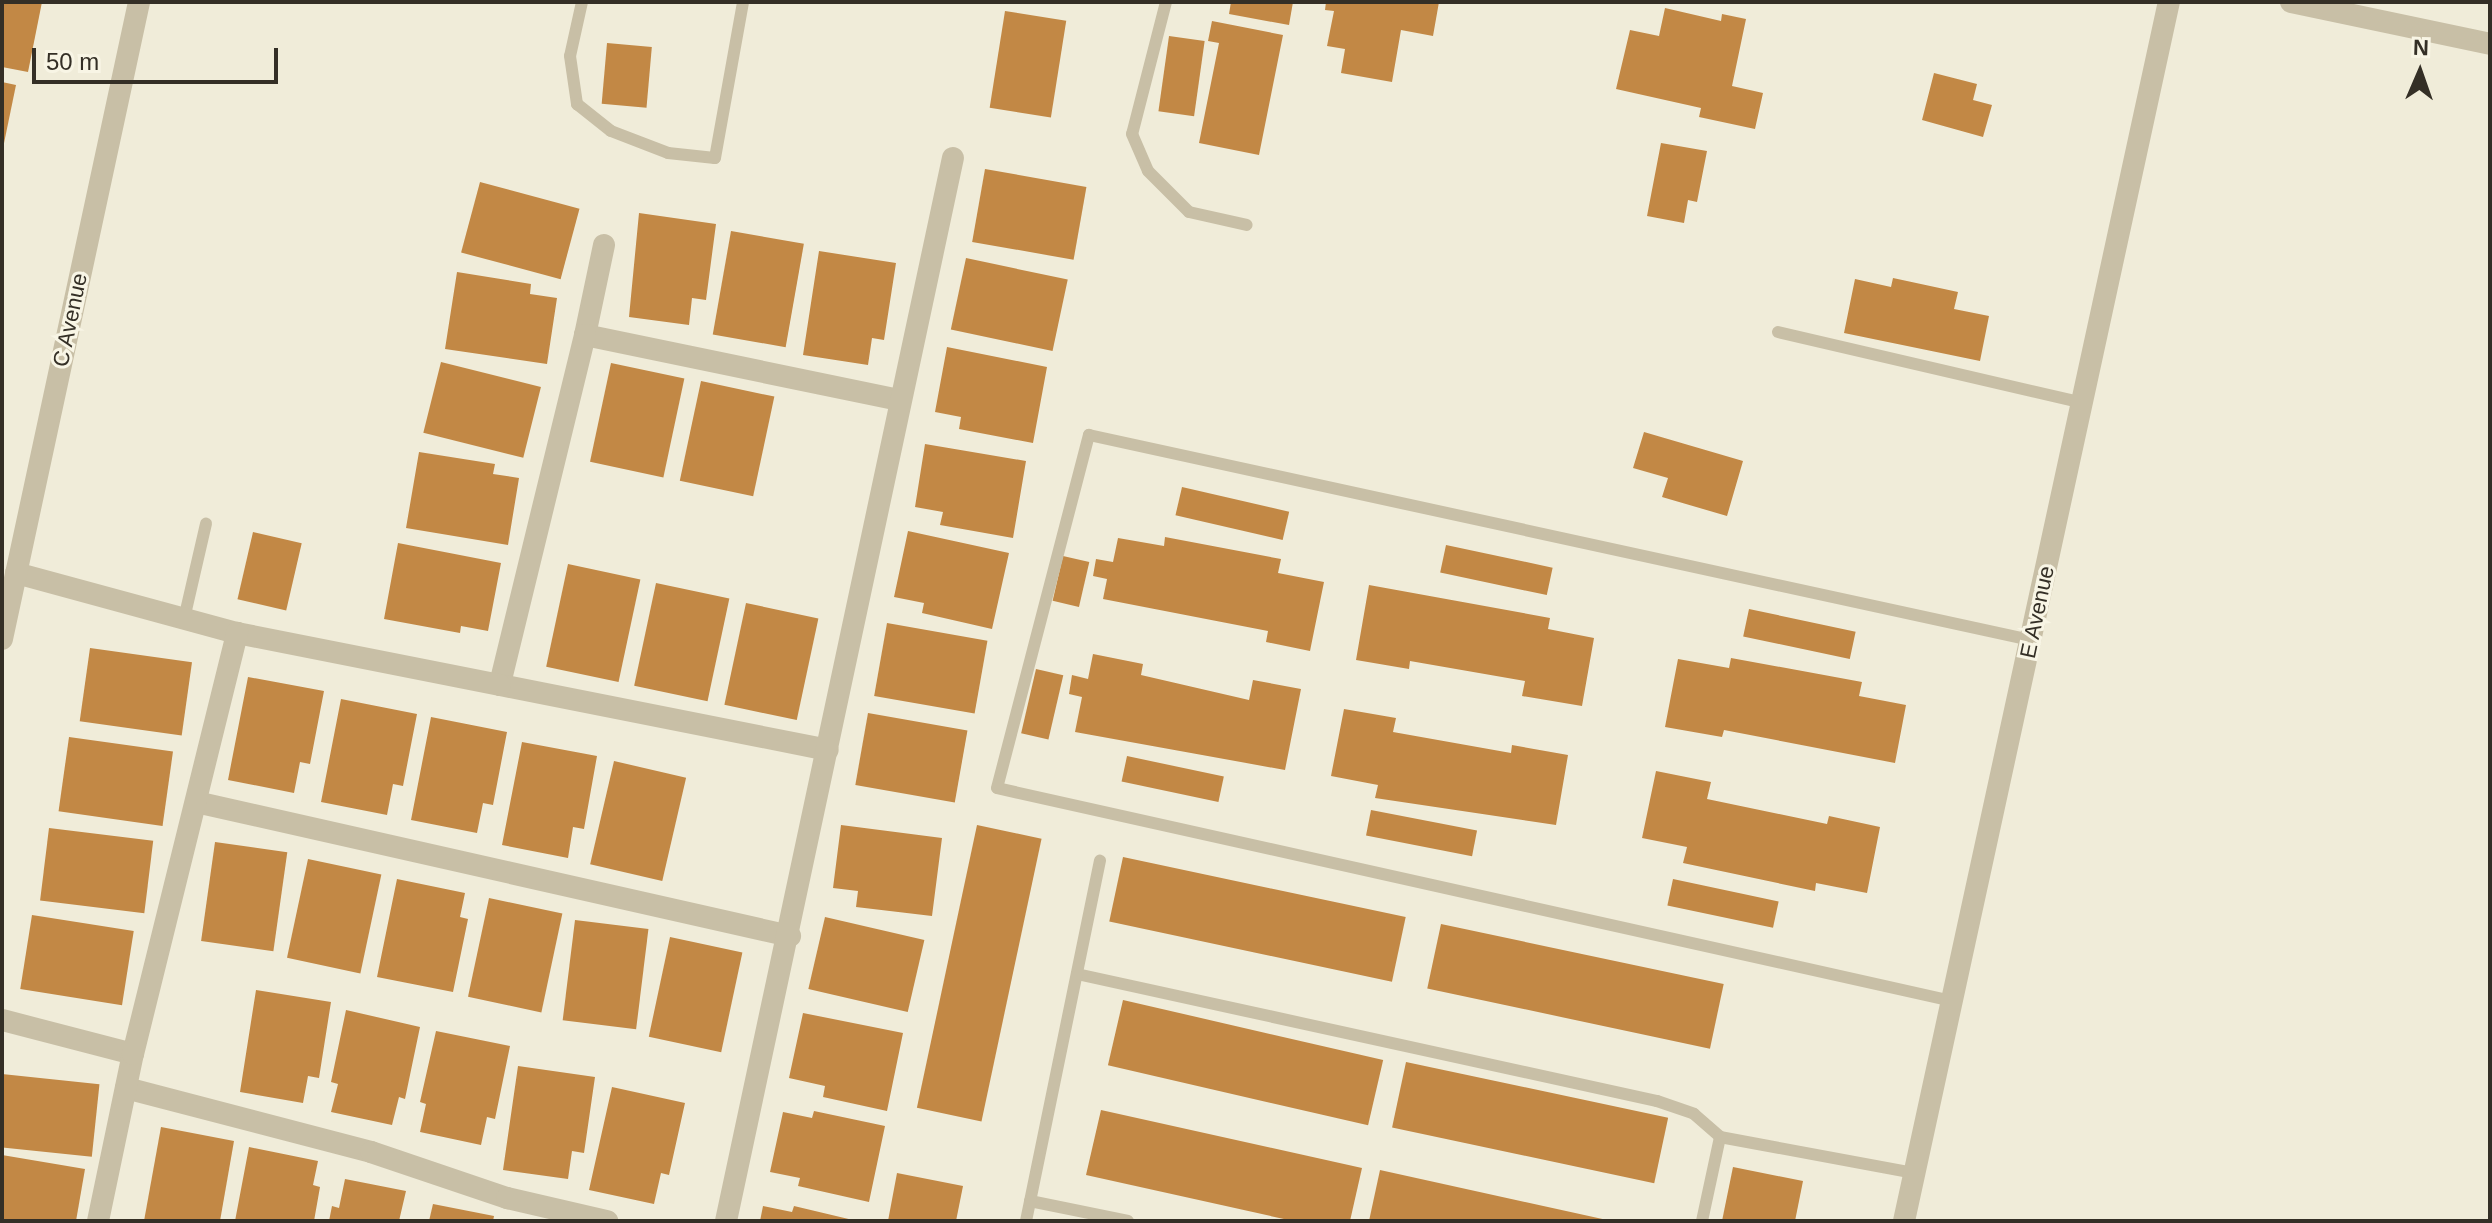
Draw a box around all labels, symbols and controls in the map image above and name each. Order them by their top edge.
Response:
scale bar [36,32,282,82]
north arrow [2380,32,2460,112]
text: N [2412,35,2429,60]
text: 50 m [46,48,99,75]
street label: C Avenue [47,270,93,370]
street label: E Avenue [2014,563,2060,661]

